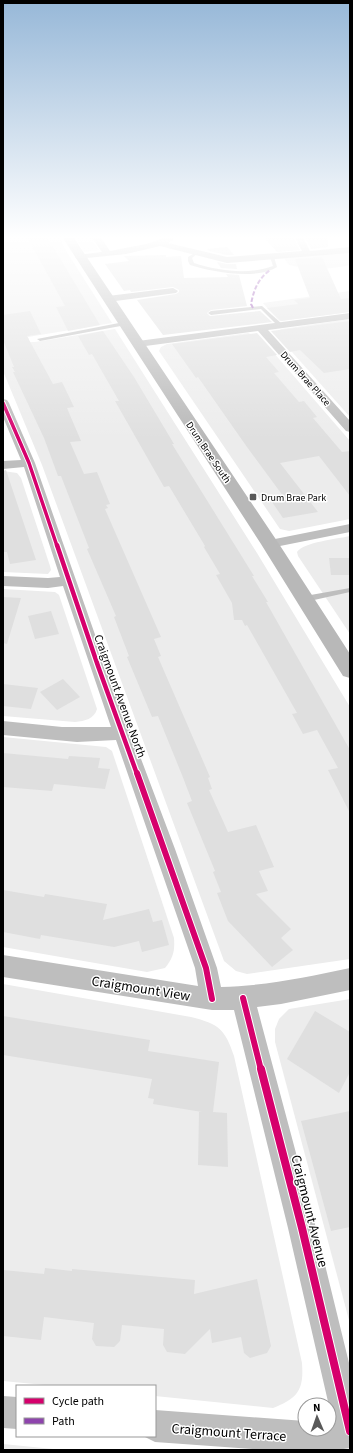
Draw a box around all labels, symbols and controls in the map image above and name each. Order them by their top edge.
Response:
street label: Drum Brae Place [277,348,334,409]
street label: Drum Brae South [182,419,234,486]
place label: Drum Brae Park [261,491,326,505]
marker: Drum Brae Park [248,492,258,502]
street label: Craigmount Avenue North [89,632,150,760]
street label: Craigmount View [90,971,192,1007]
street label: Craigmount Avenue [285,1153,333,1270]
legend [16,1385,156,1437]
text: Cycle path [52,1393,104,1410]
north arrow [297,1397,337,1437]
text: N [313,1400,321,1415]
text: Path [52,1413,75,1430]
street label: Craigmount Terrace [171,1419,287,1447]

